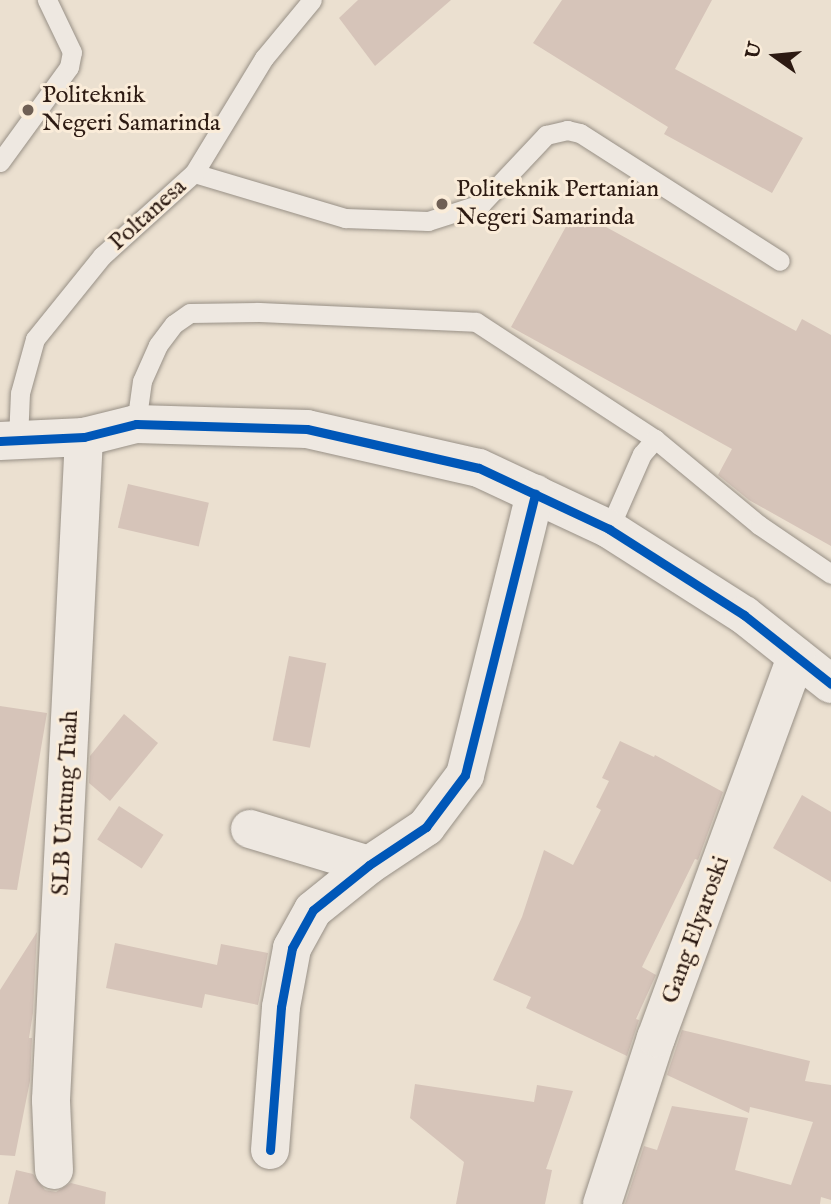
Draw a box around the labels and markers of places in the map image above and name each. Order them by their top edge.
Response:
place label: Politeknik Negeri Samarinda [42,82,220,138]
marker: Politeknik Negeri Samarinda [20,102,36,118]
place label: Politeknik Pertanian Negeri Samarinda [456,176,659,232]
marker: Politeknik Pertanian Negeri Samarinda [434,196,450,212]

